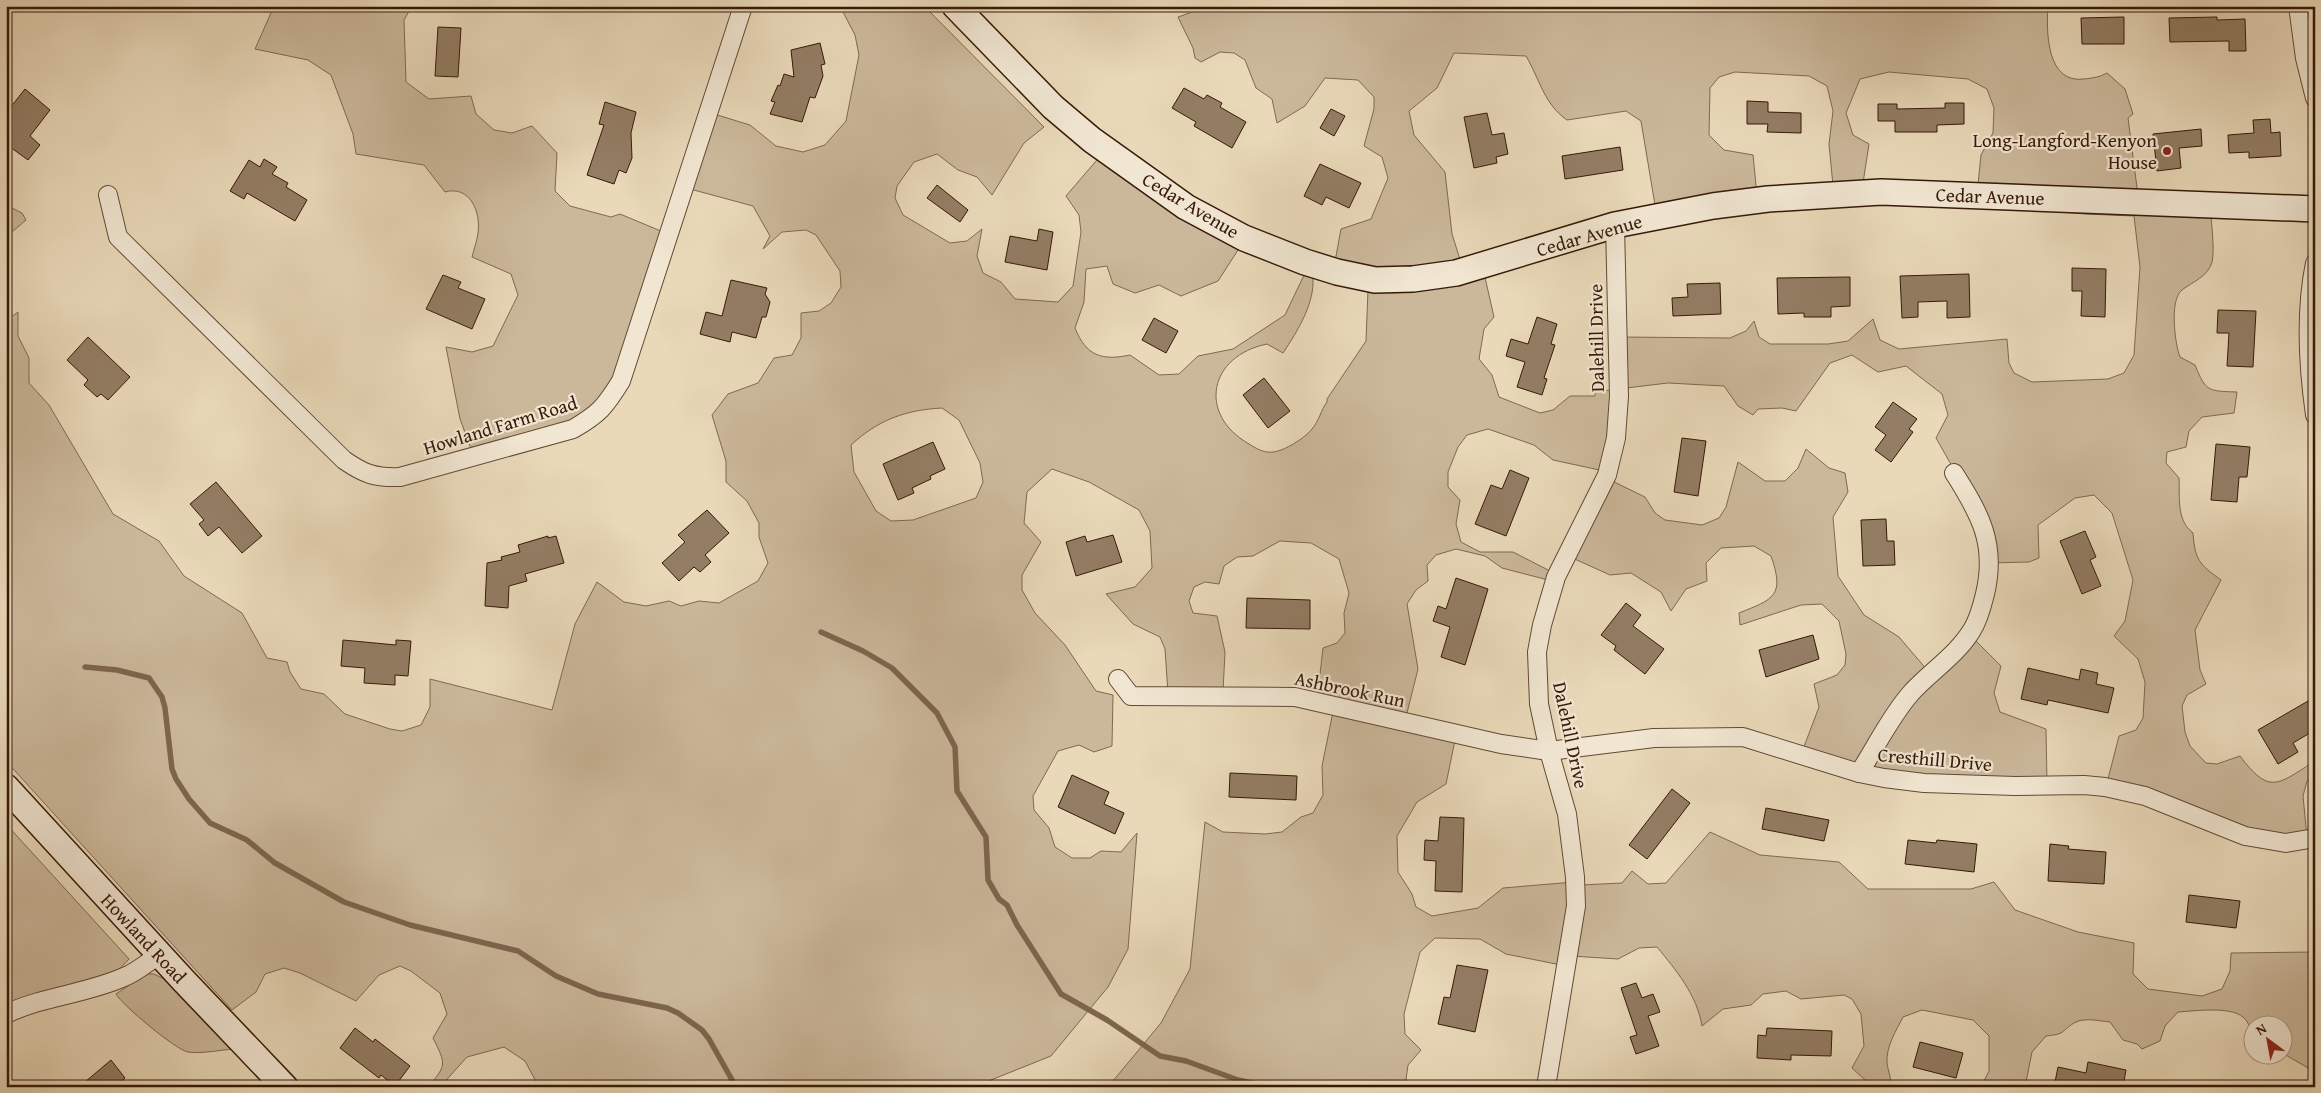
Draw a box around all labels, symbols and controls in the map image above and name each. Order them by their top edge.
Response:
place label: Long-Langford-Kenyon House [1973,126,2157,176]
marker: Long-Langford-Kenyon House [2161,145,2173,157]
street label: Cedar Avenue [1137,165,1245,245]
street label: Cedar Avenue [1935,180,2045,212]
street label: Cedar Avenue [1533,207,1645,263]
street label: Dalehill Drive [1581,284,1611,392]
street label: Howland Farm Road [420,388,581,462]
street label: Ashbrook Run [1292,664,1408,714]
street label: Dalehill Drive [1546,679,1596,791]
street label: Cresthill Drive [1877,740,1993,778]
street label: Howland Road [95,887,194,990]
north arrow [2244,1016,2294,1066]
text: N [2252,1018,2271,1040]

